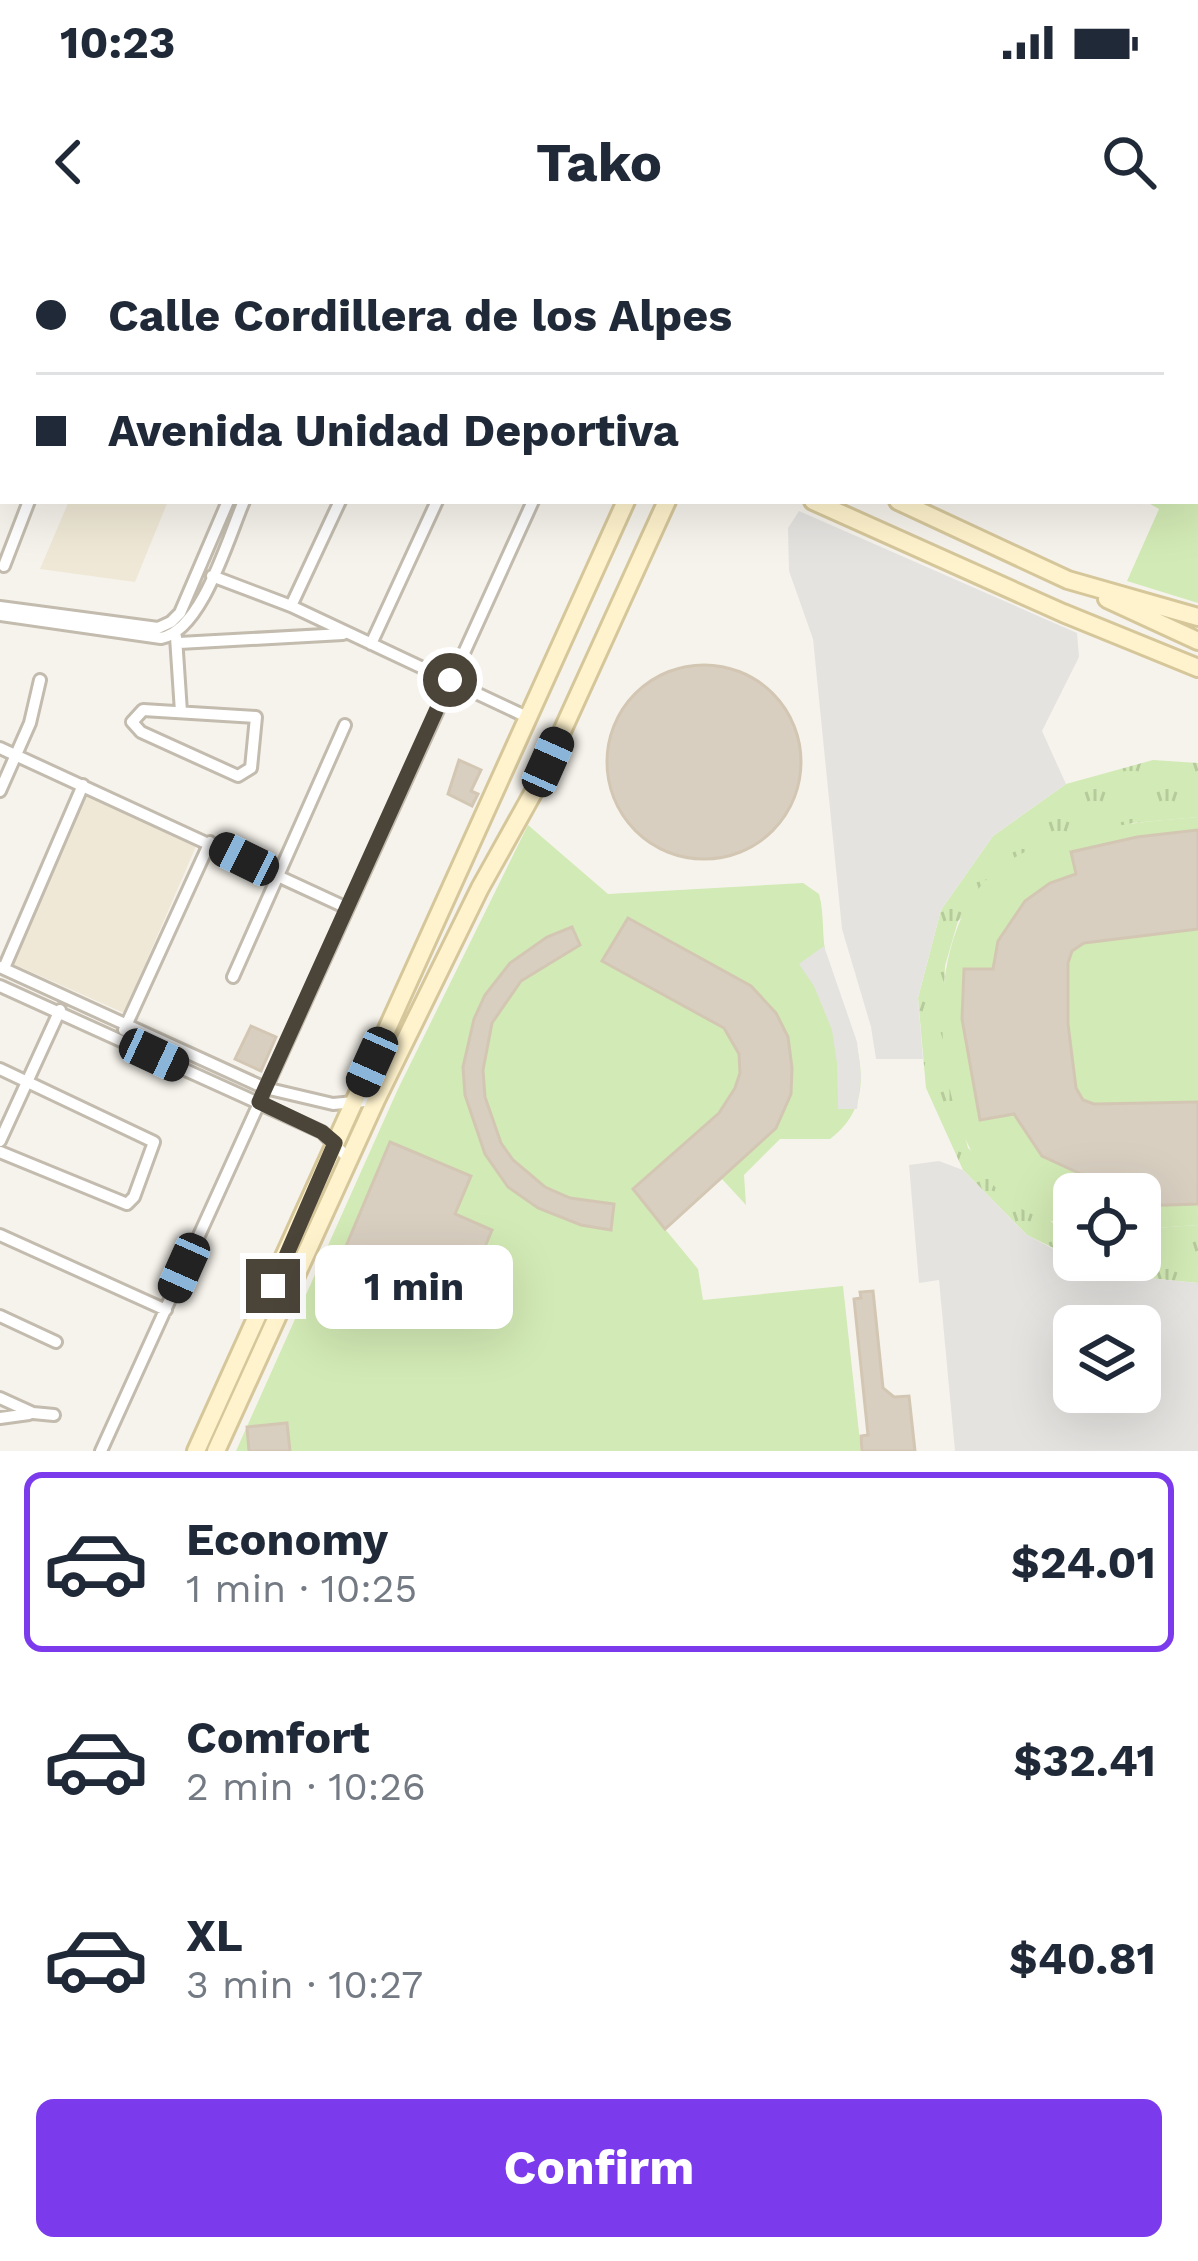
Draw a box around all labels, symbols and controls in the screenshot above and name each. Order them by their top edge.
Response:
text: 10:23 [60,16,175,69]
icon: back [36,129,102,195]
icon: search [1096,129,1162,195]
text: Tako [536,131,662,194]
text: Calle Cordillera de los Alpes [108,289,732,342]
text: Avenida Unidad Deportiva [108,404,679,457]
route start [423,653,477,707]
car [517,722,579,802]
car [204,827,284,891]
car [341,1022,403,1102]
car [114,1023,194,1087]
map controls [1053,1173,1161,1413]
button: locate [1053,1173,1161,1281]
car [153,1228,215,1308]
callout: 1 min [315,1244,513,1328]
route end [246,1259,300,1313]
text: 1 min [364,1264,464,1309]
button: layers [1053,1305,1161,1413]
icon: car [42,1508,150,1616]
text: Economy [186,1513,388,1566]
text: $24.01 [1011,1536,1156,1589]
text: 1 min · 10:25 [186,1566,417,1611]
icon: car [42,1706,150,1814]
text: Comfort [186,1711,370,1764]
text: $32.41 [1013,1734,1156,1787]
text: 2 min · 10:26 [186,1764,426,1809]
icon: car [42,1904,150,2012]
text: XL [186,1909,243,1962]
text: $40.81 [1009,1932,1156,1985]
text: 3 min · 10:27 [186,1962,423,2007]
button: Confirm [36,2099,1162,2237]

